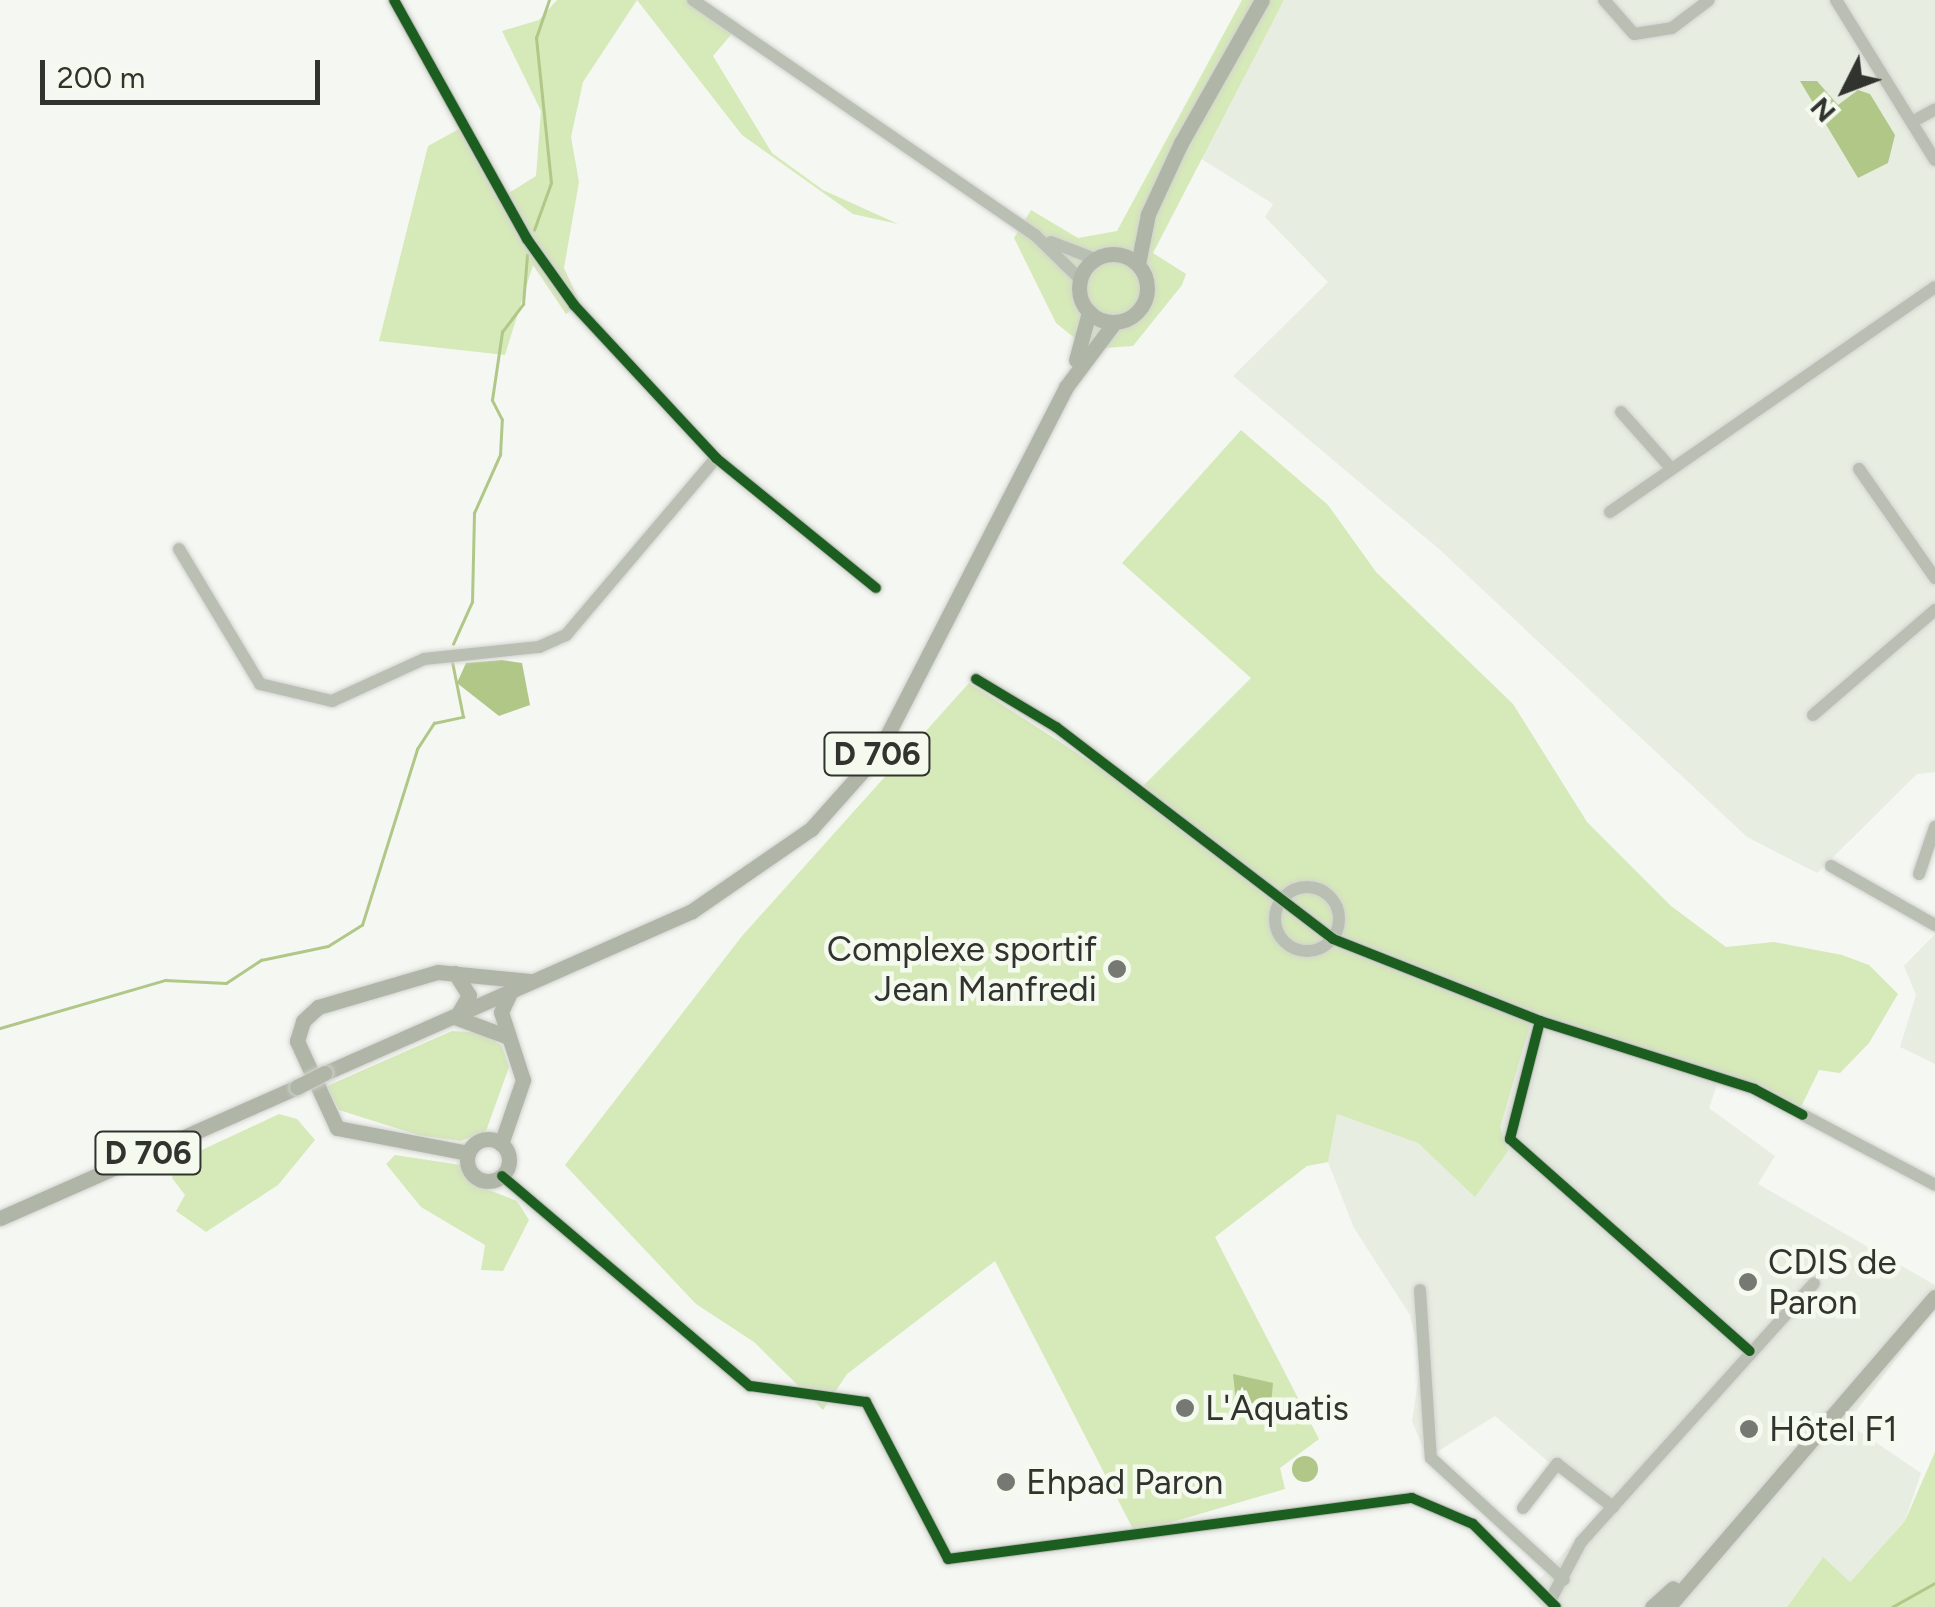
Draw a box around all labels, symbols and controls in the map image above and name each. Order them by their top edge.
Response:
scale bar [45,40,325,102]
north arrow [1795,40,1895,140]
text: 200 m [57,59,145,96]
text: N [1803,91,1843,129]
road number: D 706 [822,727,932,781]
place label: Complexe sportif Jean Manfredi [827,928,1097,1010]
marker: Complexe sportif Jean Manfredi [1106,958,1128,980]
road number: D 706 [93,1126,203,1180]
place label: CDIS de Paron [1768,1241,1897,1323]
marker: CDIS de Paron [1737,1271,1759,1293]
place label: L'Aquatis [1205,1387,1349,1429]
marker: L'Aquatis [1174,1397,1196,1419]
place label: Hôtel F1 [1769,1408,1898,1450]
marker: Hôtel F1 [1738,1418,1760,1440]
place label: Ehpad Paron [1026,1461,1223,1503]
marker: Ehpad Paron [995,1471,1017,1493]

